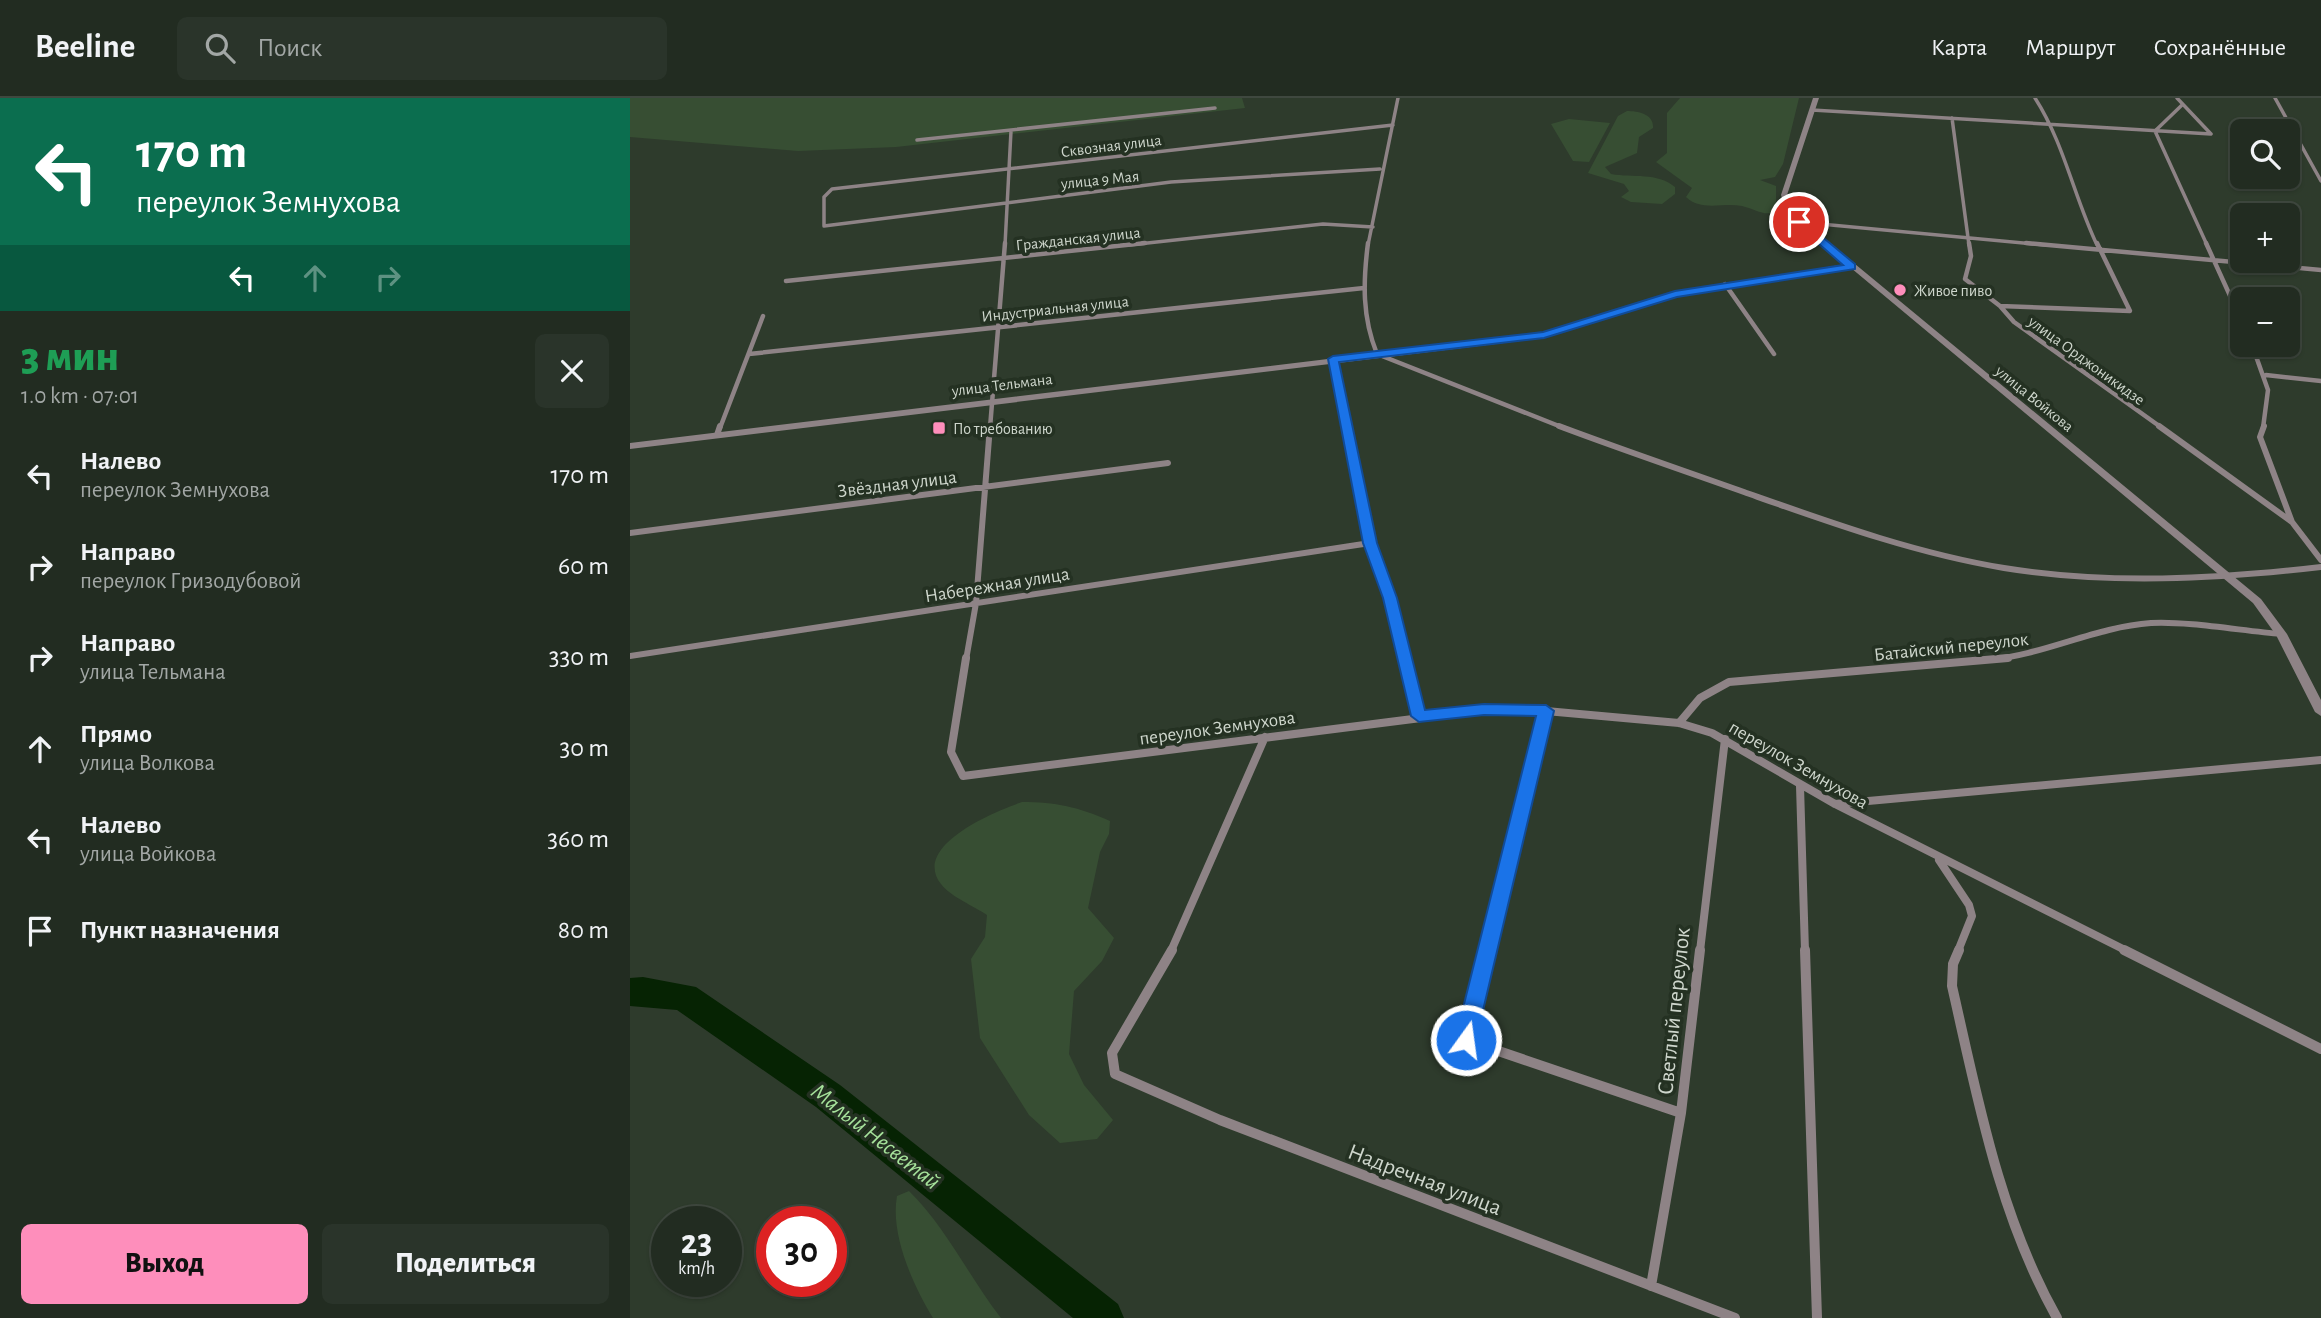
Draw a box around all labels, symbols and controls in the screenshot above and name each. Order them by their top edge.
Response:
search box [177,17,667,80]
icon: search [201,29,239,67]
text: Beeline [35,31,135,64]
text: Поиск [257,35,322,61]
text: Карта [1931,36,1987,60]
text: Маршрут [2025,36,2115,60]
text: Сохранённые [2153,36,2286,60]
map controls [2230,119,2300,357]
button: search [2230,119,2300,189]
icon: left [21,126,112,217]
text: 170 m [136,128,247,177]
street label: Сквозная улица [1060,132,1162,161]
street label: улица 9 Мая [1059,168,1140,193]
text: переулок Земнухова [136,186,401,218]
pin [1769,192,1829,252]
icon: arrive [1780,203,1818,241]
button: + [2230,203,2300,273]
street label: Гражданская улица [1015,224,1141,255]
icon: left [223,259,261,297]
icon: ahead [296,259,334,297]
icon: right [369,259,407,297]
marker: Живое пиво [1892,282,1908,298]
place label: Живое пиво [1914,283,1992,299]
button: − [2230,287,2300,357]
street label: Индустриальная улица [981,293,1130,326]
street label: улица Орджоникидзе [2024,313,2148,409]
button: close [535,334,609,408]
text: 3 мин [21,336,119,378]
street label: улица Войкова [1991,362,2076,436]
street label: улица Тельмана [950,371,1054,400]
text: 1.0 km · 07:01 [21,385,139,408]
marker: По требованию [931,420,947,436]
place label: По требованию [953,421,1053,437]
text: Налево [80,448,161,474]
icon: left [21,457,59,495]
text: 170 m [550,462,609,488]
street label: Звёздная улица [836,468,958,501]
text: переулок Земнухова [80,479,270,502]
text: Направо [80,539,175,565]
icon: right [21,548,59,586]
text: 60 m [558,553,609,579]
street label: Набережная улица [923,565,1071,606]
text: переулок Гризодубовой [80,570,301,593]
text: Направо [80,630,175,656]
street label: Батайский переулок [1873,630,2030,665]
icon: right [21,639,59,677]
text: 330 m [549,644,609,670]
text: улица Тельмана [80,661,226,684]
street label: переулок Земнухова [1138,708,1297,749]
street label: переулок Земнухова [1725,718,1871,813]
text: Прямо [80,721,152,747]
icon: ahead [21,730,59,768]
text: 30 m [559,735,609,761]
text: улица Волкова [80,752,215,775]
text: Налево [80,812,161,838]
icon: left [21,821,59,859]
text: 360 m [547,826,609,852]
text: улица Войкова [80,843,216,866]
icon: arrive [21,912,59,950]
text: Пункт назначения [80,917,280,943]
text: 80 m [558,917,609,943]
street label: Светлый переулок [1654,926,1695,1096]
position arrow [1429,1003,1503,1077]
water label: Малый Несветай [806,1079,944,1194]
street label: Надречная улица [1344,1141,1504,1220]
speed limit sign: 30 [756,1206,847,1297]
button: Выход [21,1224,308,1304]
button: Поделиться [322,1224,609,1304]
text: 23 [681,1225,712,1260]
text: km/h [678,1260,715,1278]

